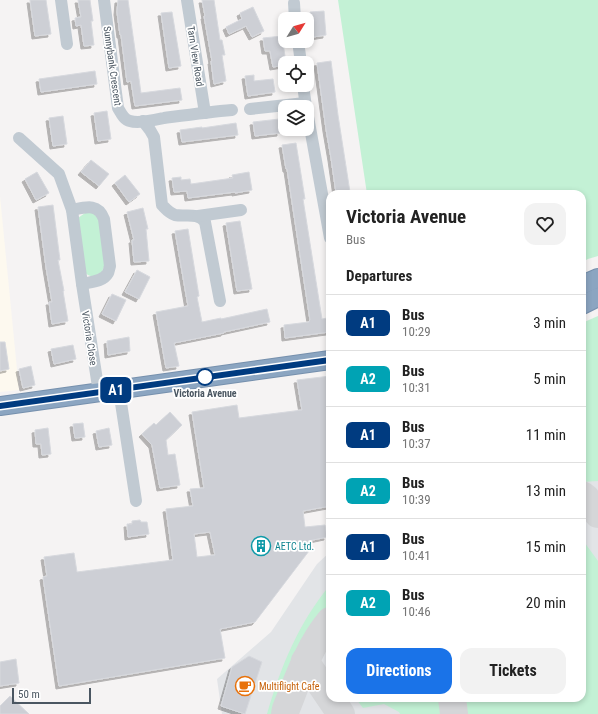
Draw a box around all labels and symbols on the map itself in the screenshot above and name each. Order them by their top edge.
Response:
north arrow [278,12,314,48]
street label: Tarn View Road [185,25,206,87]
street label: Sunnybank Crescent [101,26,124,107]
street label: Victoria Close [80,310,99,366]
marker: Victoria Avenue [196,368,214,386]
line badge: A1 [98,377,134,403]
place label: Victoria Avenue [173,388,237,399]
building icon: AETC Ltd. [250,535,272,557]
place label: AETC Ltd. [275,541,314,552]
cafe icon: Multiflight Cafe [234,675,256,697]
place label: Multiflight Cafe [259,681,320,692]
scale bar [12,686,91,705]

